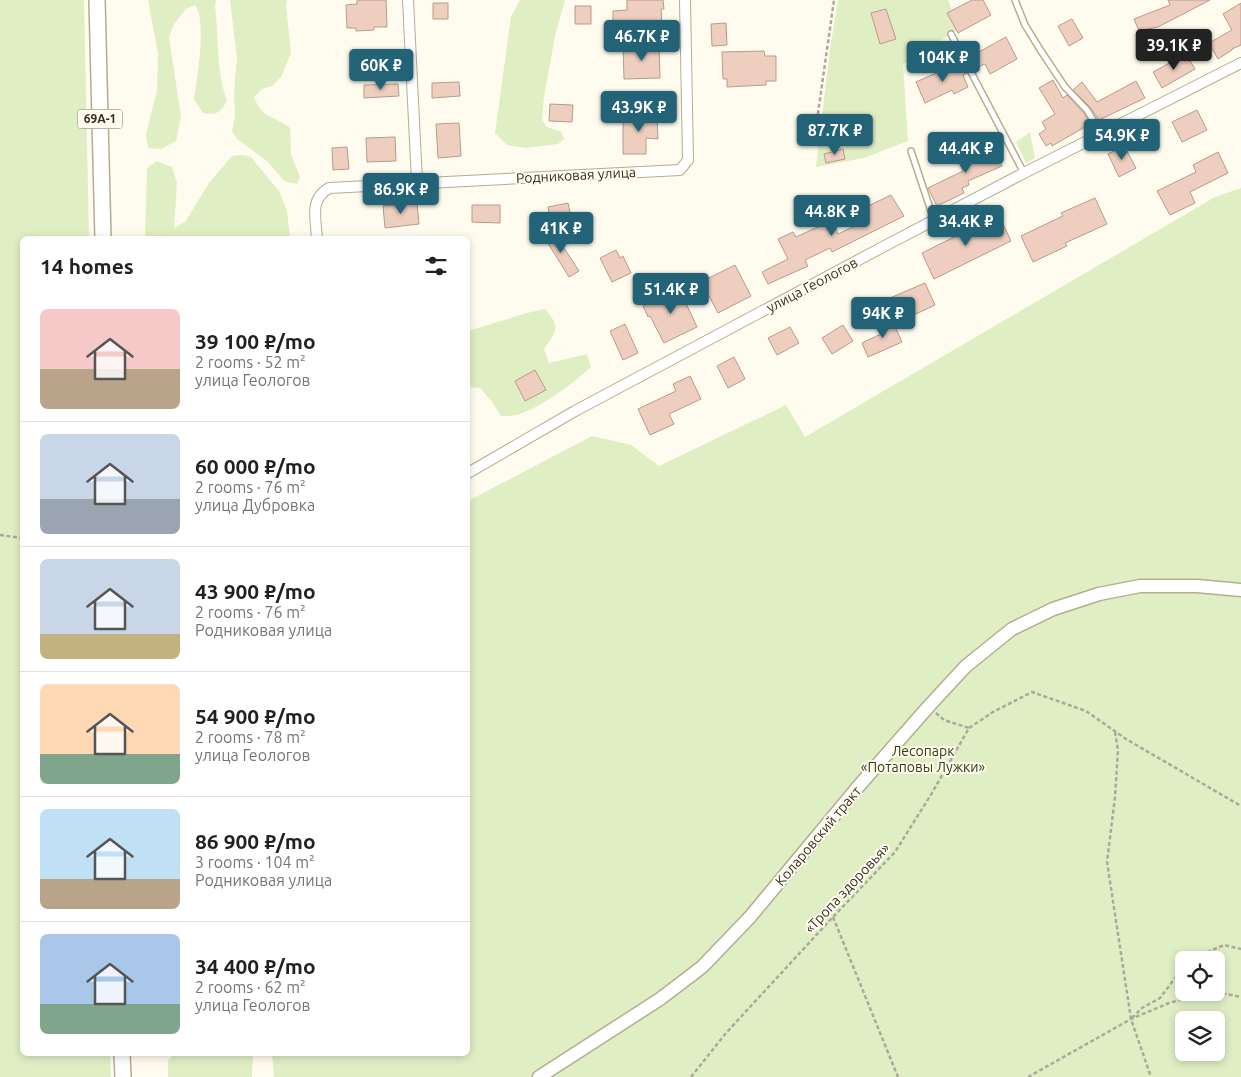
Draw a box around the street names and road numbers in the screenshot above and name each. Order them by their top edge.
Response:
road number: 69А-1 [78,110,122,128]
street label: Родниковая улица [516,164,636,186]
street label: улица Геологов [764,254,860,316]
street label: Коларовский тракт [772,783,864,889]
street label: «Тропа здоровья» [801,840,893,936]

